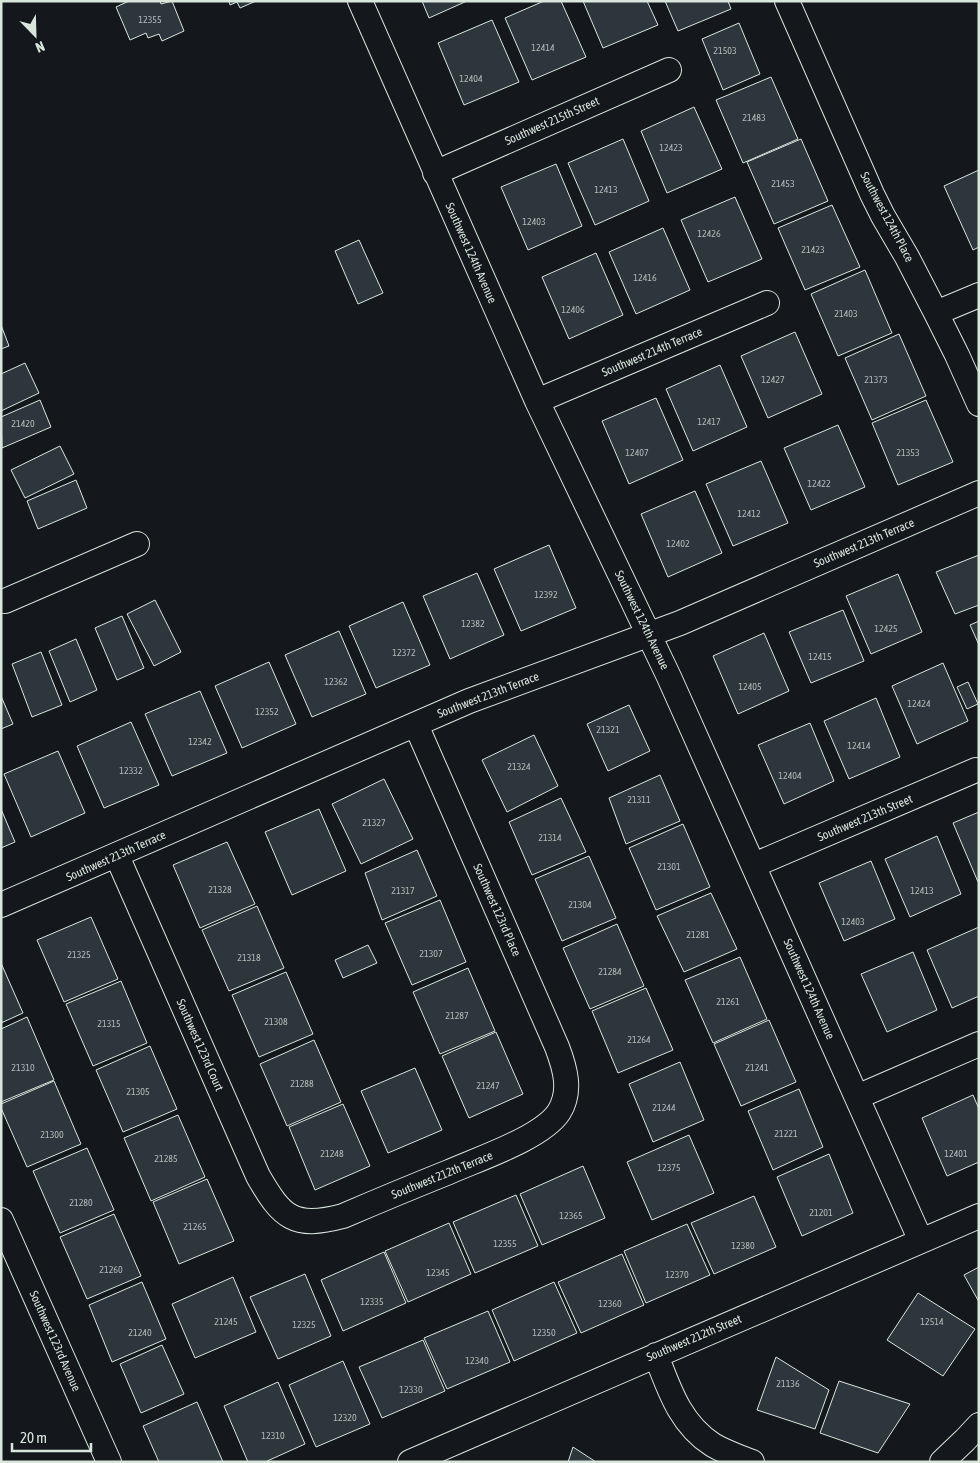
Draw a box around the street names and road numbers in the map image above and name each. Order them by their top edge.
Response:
street label: Southwest 215th Street [503,94,602,148]
street label: Southwest 124th Place [857,170,917,264]
street label: Southwest 124th Avenue [443,201,499,305]
street label: Southwest 214th Terrace [600,325,704,379]
street label: Southwest 213th Terrace [812,516,916,570]
street label: Southwest 124th Avenue [612,568,672,672]
street label: Southwest 213th Terrace [435,669,541,721]
street label: Southwest 213th Street [815,791,915,844]
street label: Southwest 213th Terrace [64,828,168,884]
street label: Southwest 123rd Place [470,862,524,958]
street label: Southwest 124th Avenue [781,937,837,1041]
street label: Southwest 123rd Court [173,997,227,1094]
street label: Southwest 212th Terrace [389,1148,495,1202]
street label: Southwest 123rd Avenue [27,1289,83,1393]
street label: Southwest 212th Street [644,1311,744,1364]

